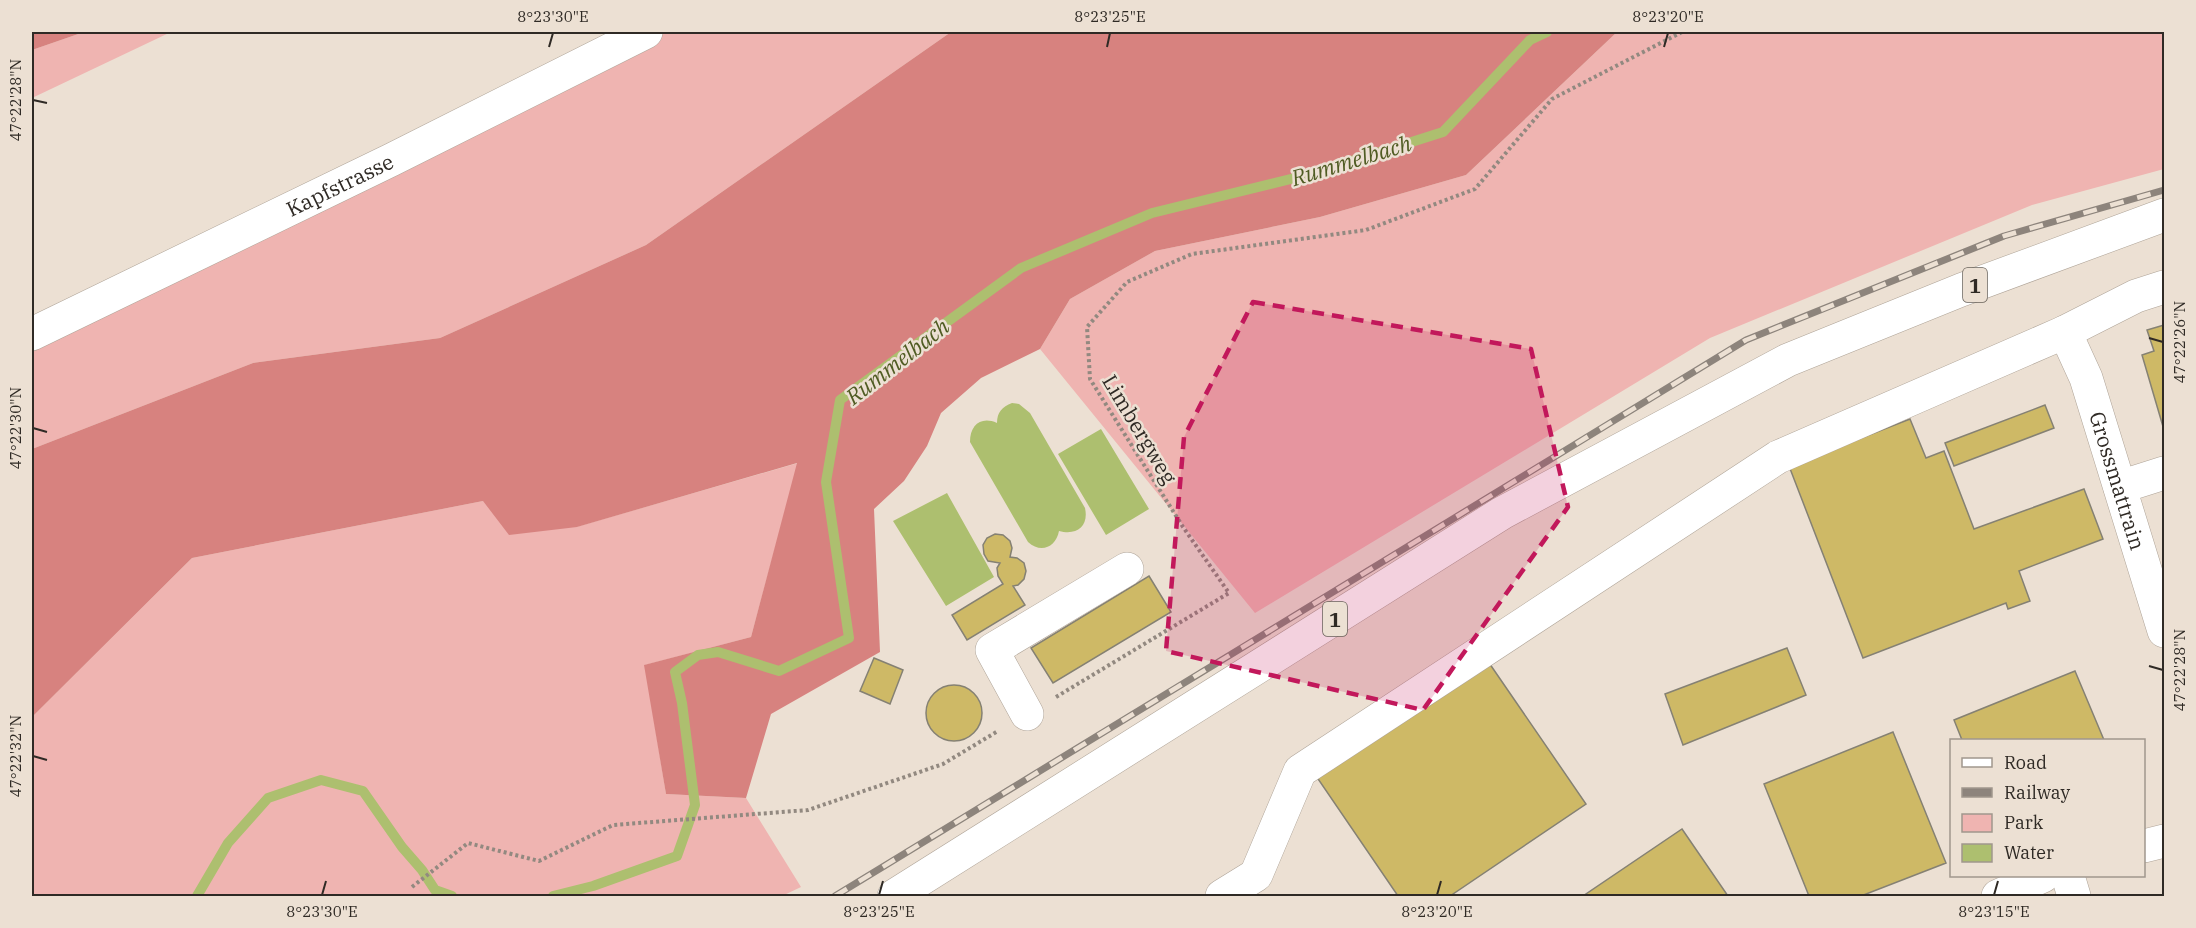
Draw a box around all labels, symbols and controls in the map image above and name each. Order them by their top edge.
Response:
text: 8°23'30"E [517,7,589,26]
text: 8°23'25"E [1074,7,1146,26]
text: 8°23'20"E [1632,7,1704,26]
text: 47°22'28"N [6,59,25,141]
water label: Rummelbach [1287,128,1415,192]
street label: Kapfstrasse [281,147,398,223]
road number: 1 [1963,268,1987,302]
text: 47°22'26"N [2170,301,2189,383]
water label: Rummelbach [838,311,955,411]
street label: Limbergweg [1096,369,1184,489]
text: 47°22'30"N [6,387,25,469]
street label: Grossmattrain [2083,408,2152,553]
road number: 1 [1323,602,1347,636]
text: 47°22'28"N [2170,629,2189,711]
text: 47°22'32"N [6,715,25,797]
legend [1950,739,2145,877]
text: Road [2004,751,2047,774]
text: Railway [2004,781,2070,804]
text: Park [2004,811,2044,834]
text: Water [2004,841,2054,864]
text: 8°23'30"E [286,902,358,921]
text: 8°23'25"E [843,902,915,921]
text: 8°23'20"E [1401,902,1473,921]
text: 8°23'15"E [1958,902,2030,921]

